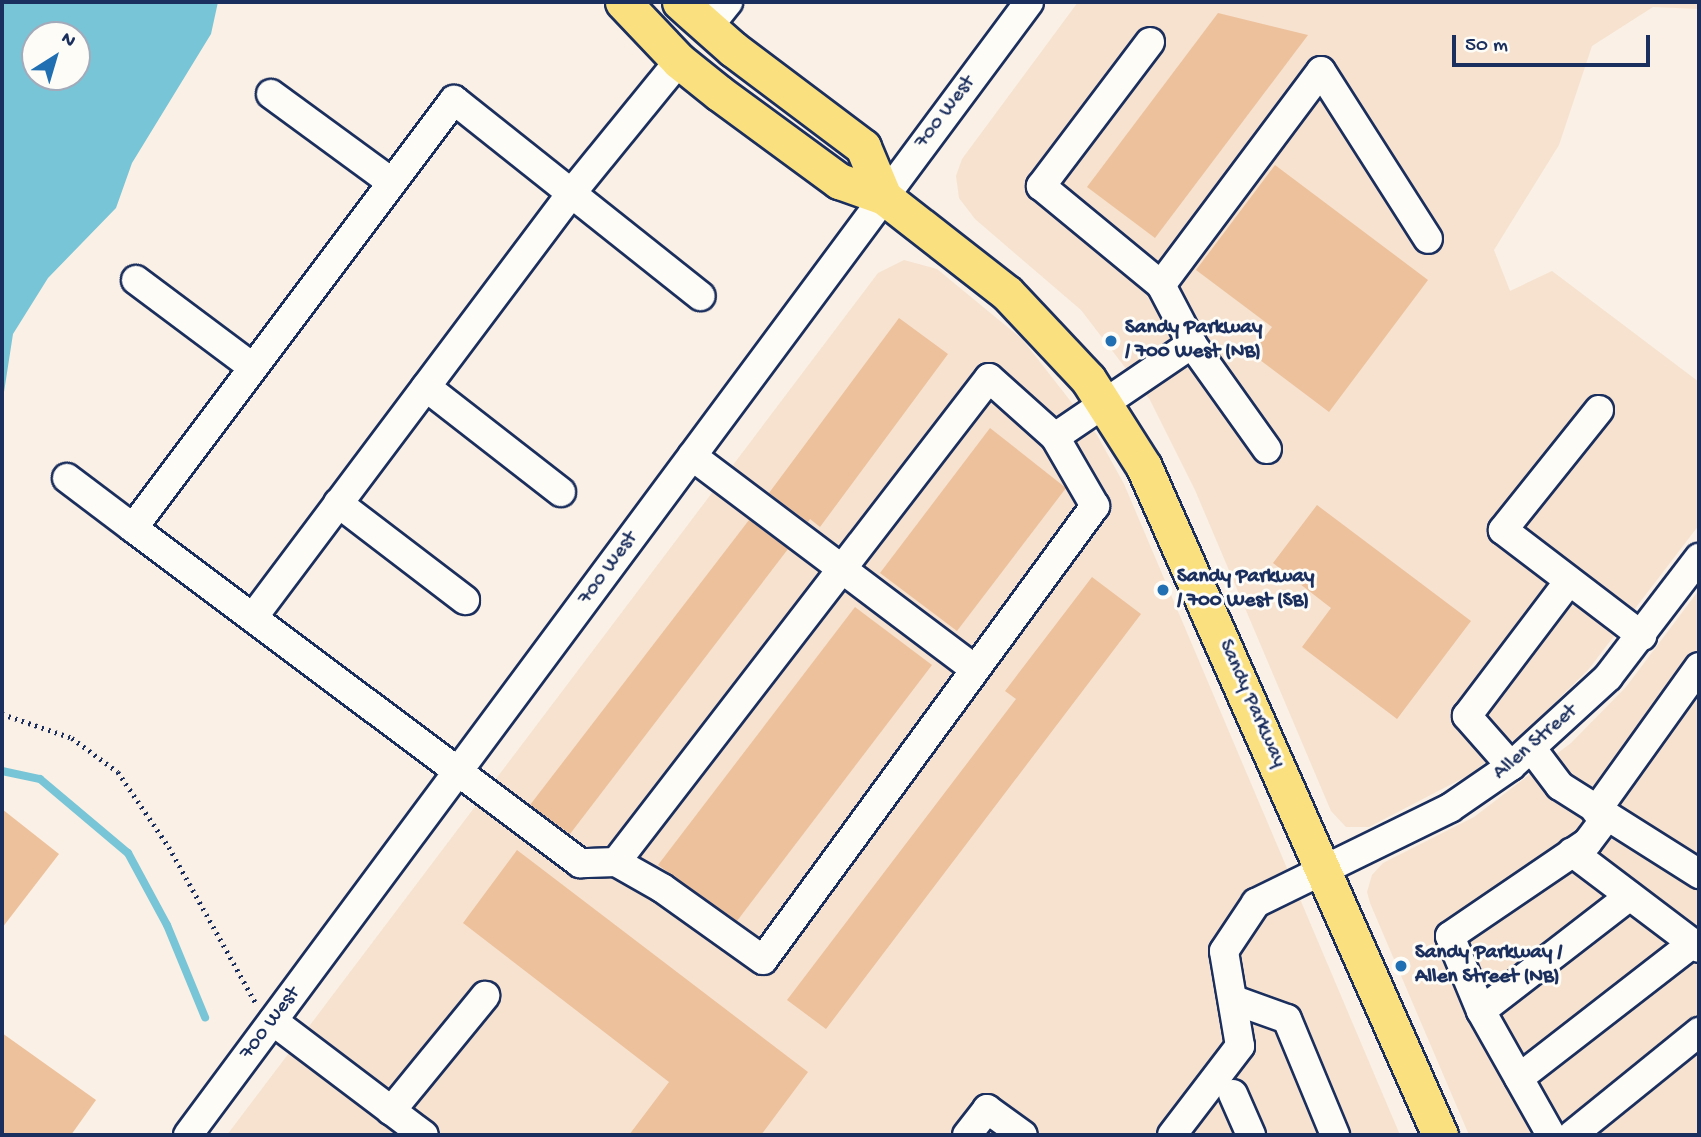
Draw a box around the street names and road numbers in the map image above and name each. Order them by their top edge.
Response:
street label: 700 West [910,72,982,154]
street label: 700 West [574,527,644,611]
street label: Sandy Parkway [1212,636,1290,772]
street label: Allen Street [1489,700,1583,786]
street label: 700 West [235,983,307,1065]

